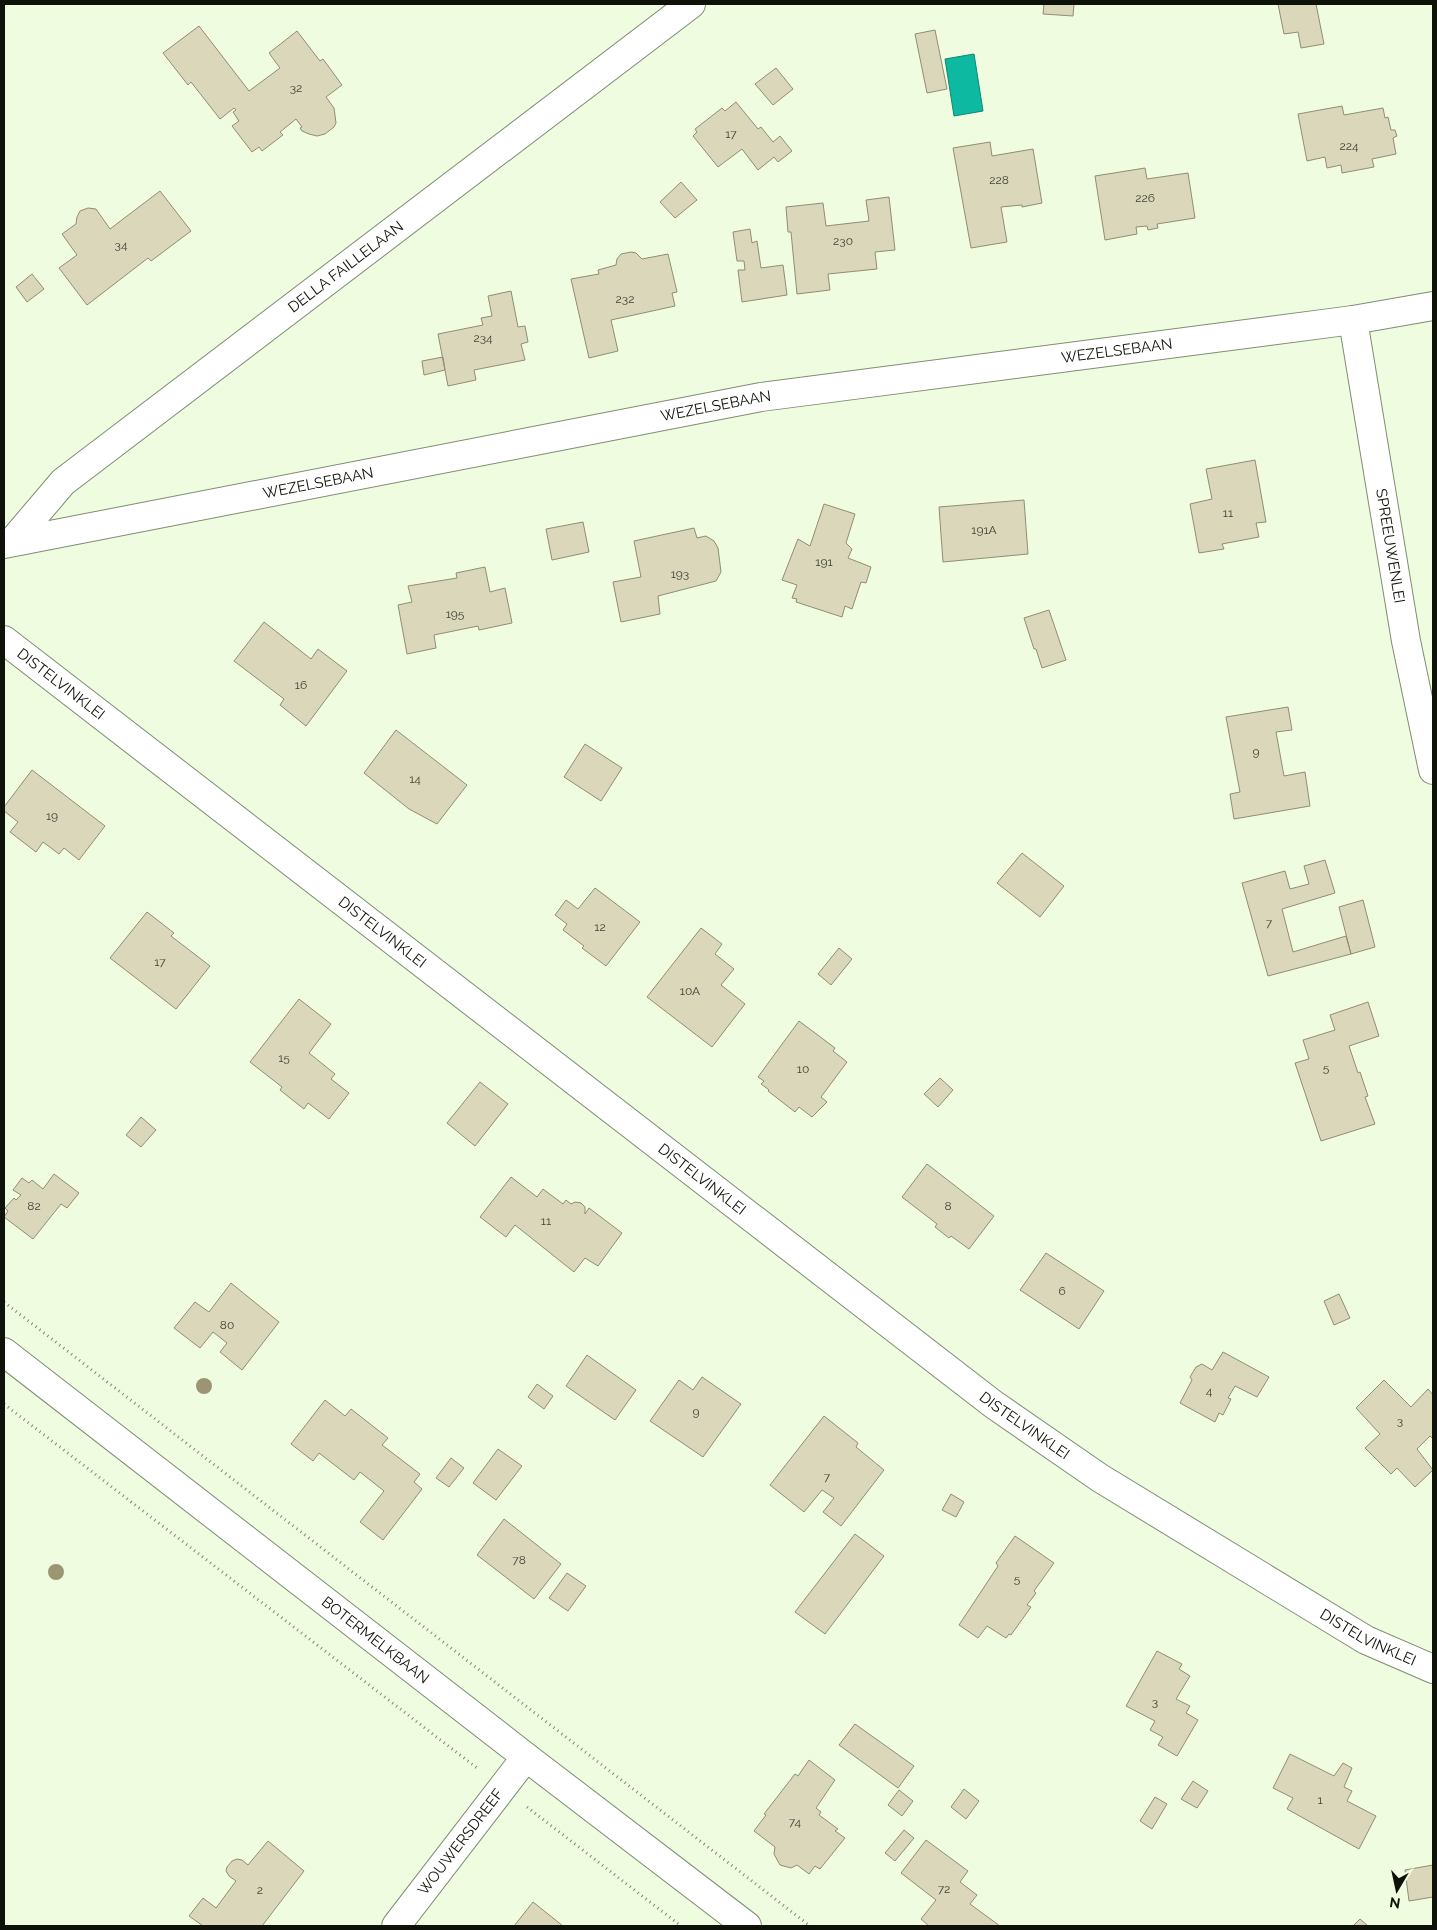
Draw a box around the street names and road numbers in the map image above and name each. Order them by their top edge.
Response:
street label: DELLA FAILLELAAN [285,217,407,316]
street label: WEZELSEBAAN [1060,335,1174,367]
street label: WEZELSEBAAN [659,387,772,425]
street label: WEZELSEBAAN [261,463,375,503]
street label: SPREEUWENLEI [1372,487,1409,605]
street label: DISTELVINKLEI [14,645,108,724]
street label: DISTELVINKLEI [335,893,430,972]
street label: DISTELVINKLEI [655,1140,749,1219]
street label: DISTELVINKLEI [976,1388,1073,1463]
street label: BOTERMELKBAAN [318,1593,433,1687]
street label: DISTELVINKLEI [1317,1605,1419,1670]
street label: WOUWERSDREEF [414,1785,507,1899]

